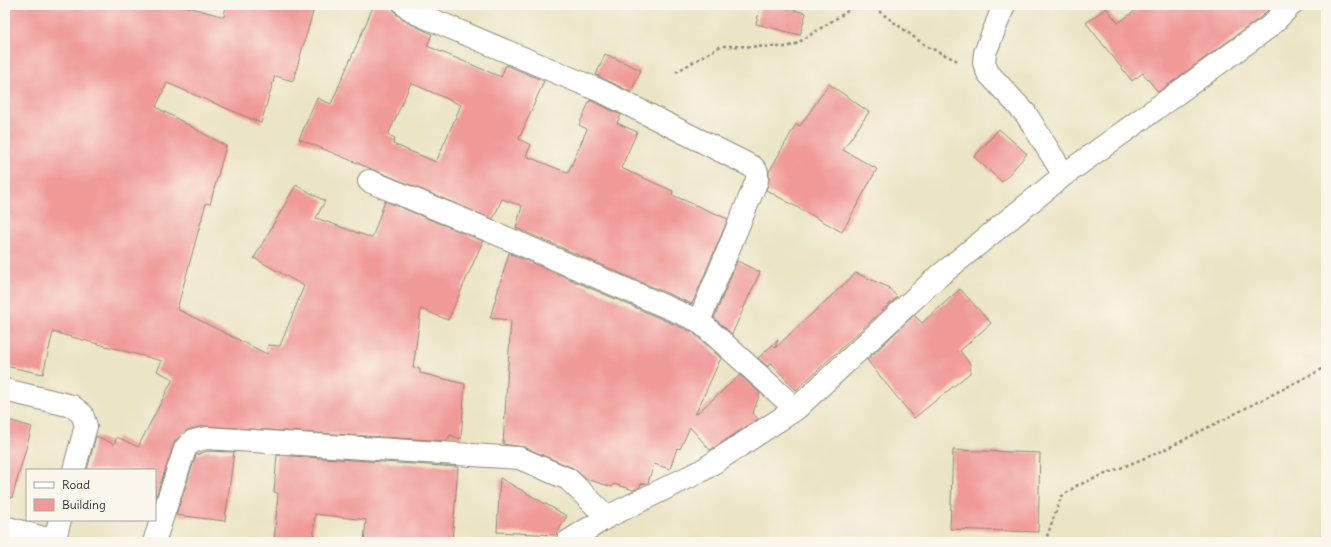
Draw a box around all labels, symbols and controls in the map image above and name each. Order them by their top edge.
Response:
legend [26,469,156,521]
text: Road [62,477,90,492]
text: Building [62,497,106,512]

